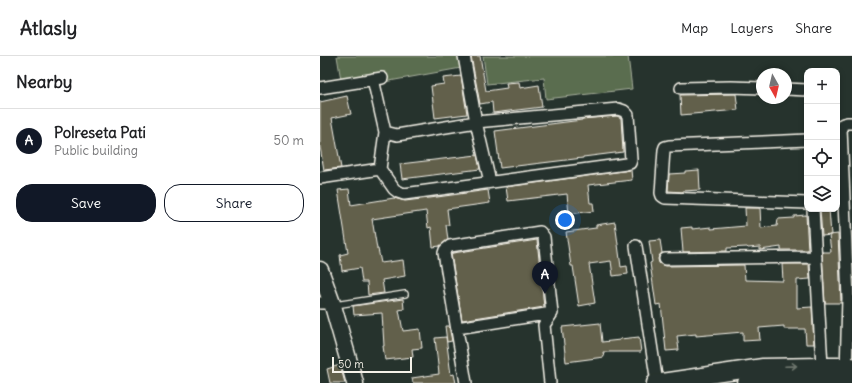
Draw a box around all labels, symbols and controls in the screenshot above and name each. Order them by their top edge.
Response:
text: Atlasly [20,16,77,40]
text: Map [681,19,708,37]
text: Layers [730,19,773,37]
text: Share [795,19,832,37]
north arrow [756,68,792,104]
map controls [804,68,840,212]
button: + [804,68,840,104]
text: Nearby [16,71,72,93]
button: − [804,104,840,140]
text: Polreseta Pati [54,123,146,142]
text: A [25,132,33,149]
text: 50 m [273,132,304,149]
button: locate [804,140,840,176]
text: Public building [54,142,138,159]
button: layers [804,176,840,212]
button: Save [16,184,156,222]
button: Share [164,184,304,222]
your location [555,210,575,230]
pin: A [532,261,558,294]
scale bar [332,355,412,374]
text: 50 m [338,357,364,371]
one-way arrow [784,363,797,370]

